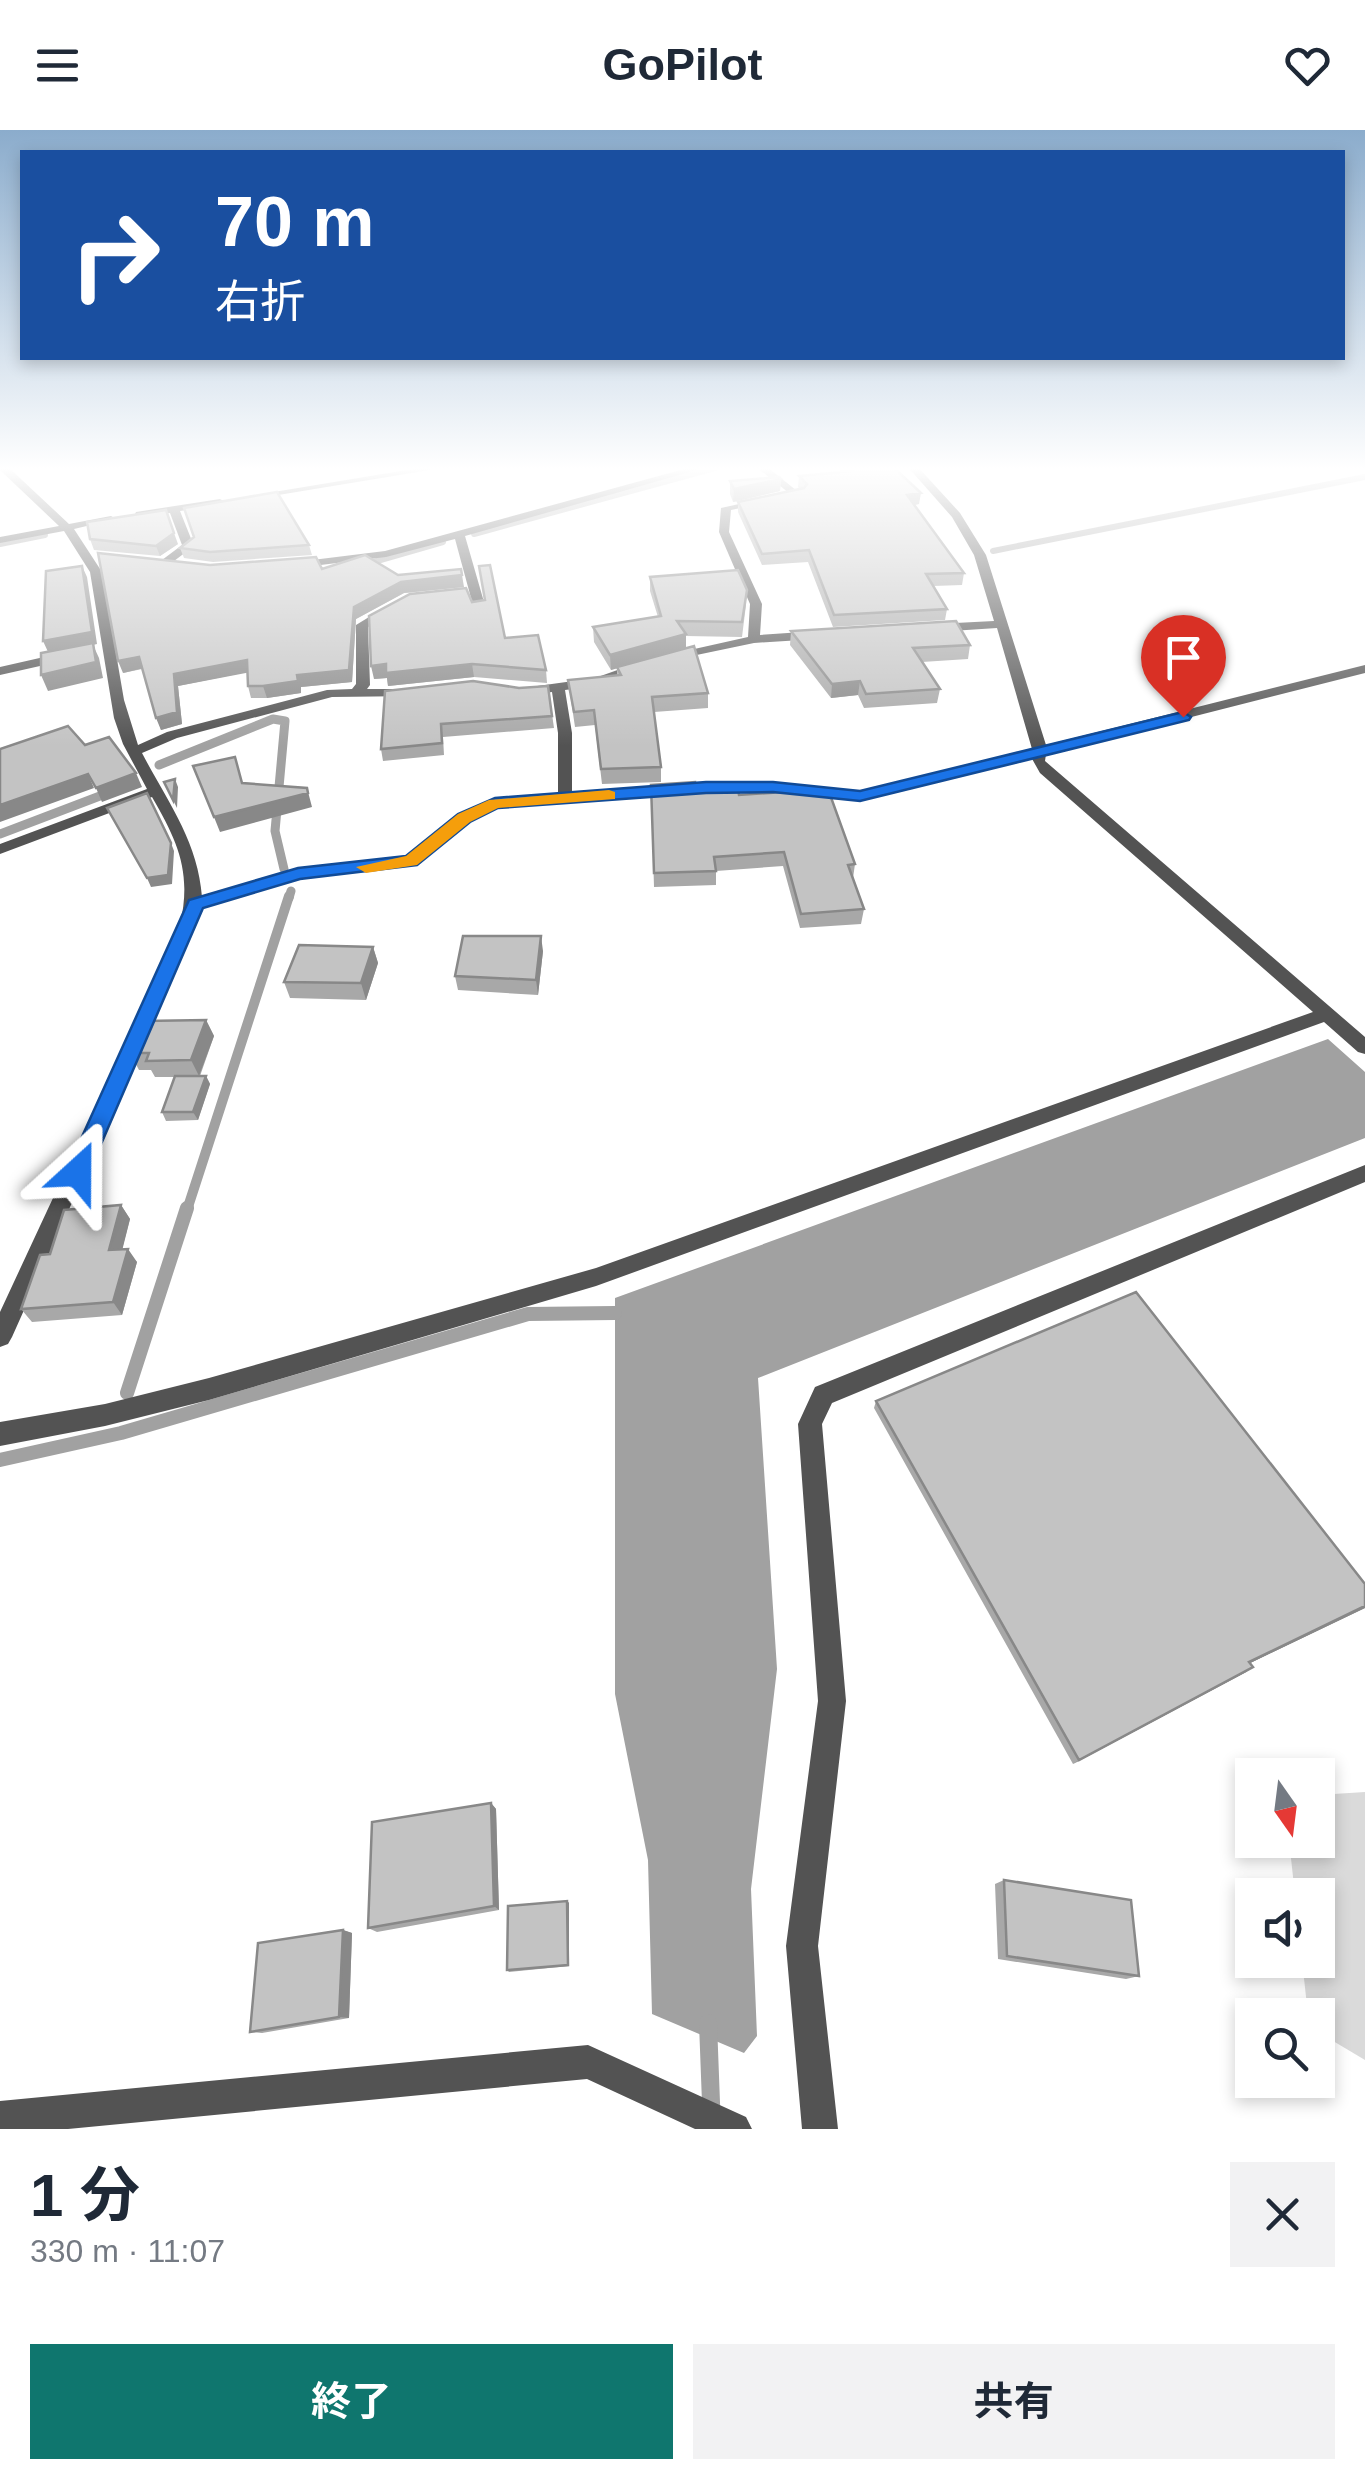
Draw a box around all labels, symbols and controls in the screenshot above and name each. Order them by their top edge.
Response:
icon: menu [30,38,85,93]
icon: heart [1280,38,1335,93]
text: GoPilot [603,39,762,90]
text: 70 m [215,183,375,261]
icon: right [50,190,180,320]
text: 右折 [215,276,305,327]
pin [1141,615,1226,718]
icon: arrive [1156,630,1211,685]
position arrow [26,1120,130,1224]
north arrow [1235,1758,1335,1858]
map controls [1235,1758,1335,2098]
button: sound [1235,1878,1335,1978]
button: search [1235,1998,1335,2098]
text: 1 分 [30,2162,140,2229]
button: close [1230,2162,1335,2267]
text: 330 m · 11:07 [30,2233,225,2269]
button: 終了 [30,2344,673,2459]
button: 共有 [693,2344,1335,2459]

